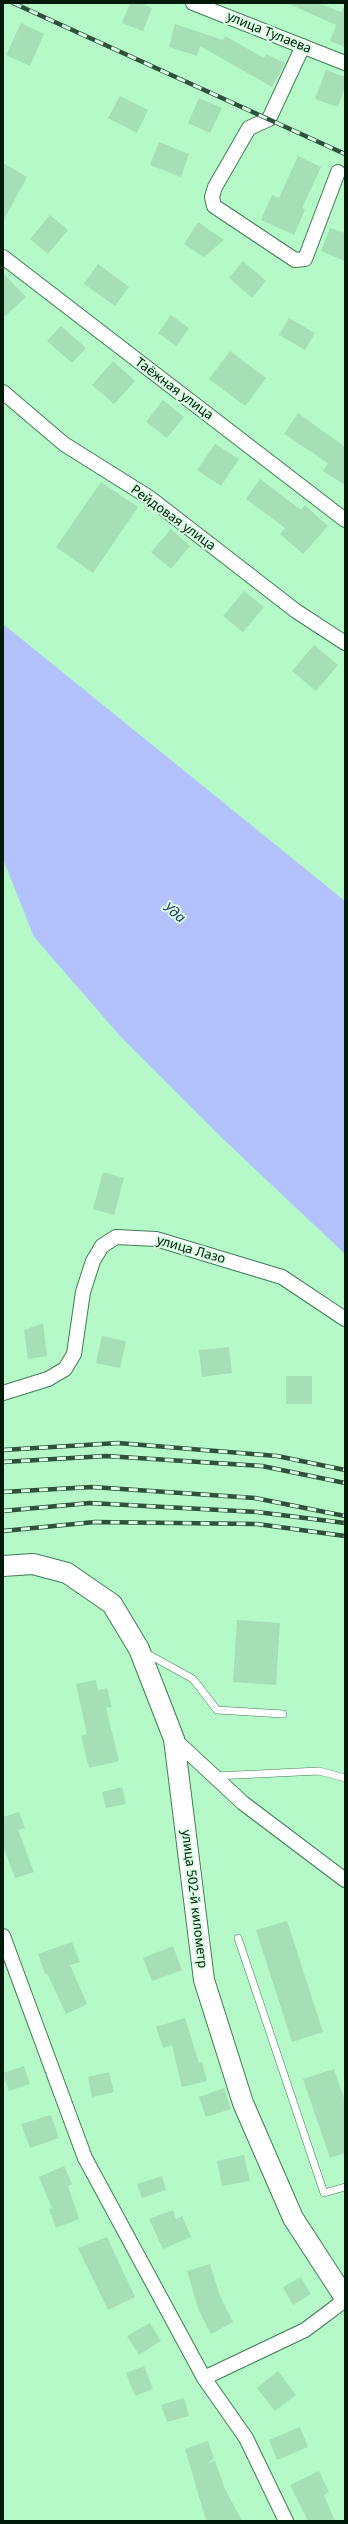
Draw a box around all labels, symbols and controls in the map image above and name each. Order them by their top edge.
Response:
street label: улица Тулаева [224,9,314,57]
street label: Таёжная улица [132,355,216,423]
street label: Рейдовая улица [128,482,218,554]
water label: Уда [160,899,188,927]
street label: улица Лазо [155,1233,227,1267]
street label: улица 502-й километр [178,1829,210,1969]

